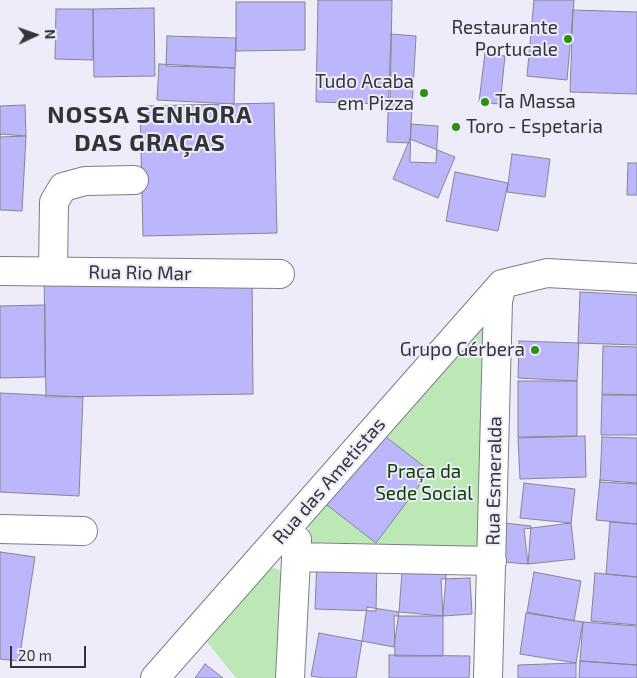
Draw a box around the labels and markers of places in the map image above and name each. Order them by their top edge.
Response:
place label: Restaurante Portucale [451,17,558,61]
marker: Restaurante Portucale [562,33,574,45]
place label: Tudo Acaba em Pizza [315,71,414,115]
marker: Tudo Acaba em Pizza [418,87,430,99]
place label: Ta Massa [495,91,576,113]
marker: Ta Massa [479,96,491,108]
place label: Toro - Espetaria [466,116,603,138]
marker: Toro - Espetaria [450,121,462,133]
place label: Grupo Gérbera [400,339,525,361]
marker: Grupo Gérbera [529,344,541,356]

